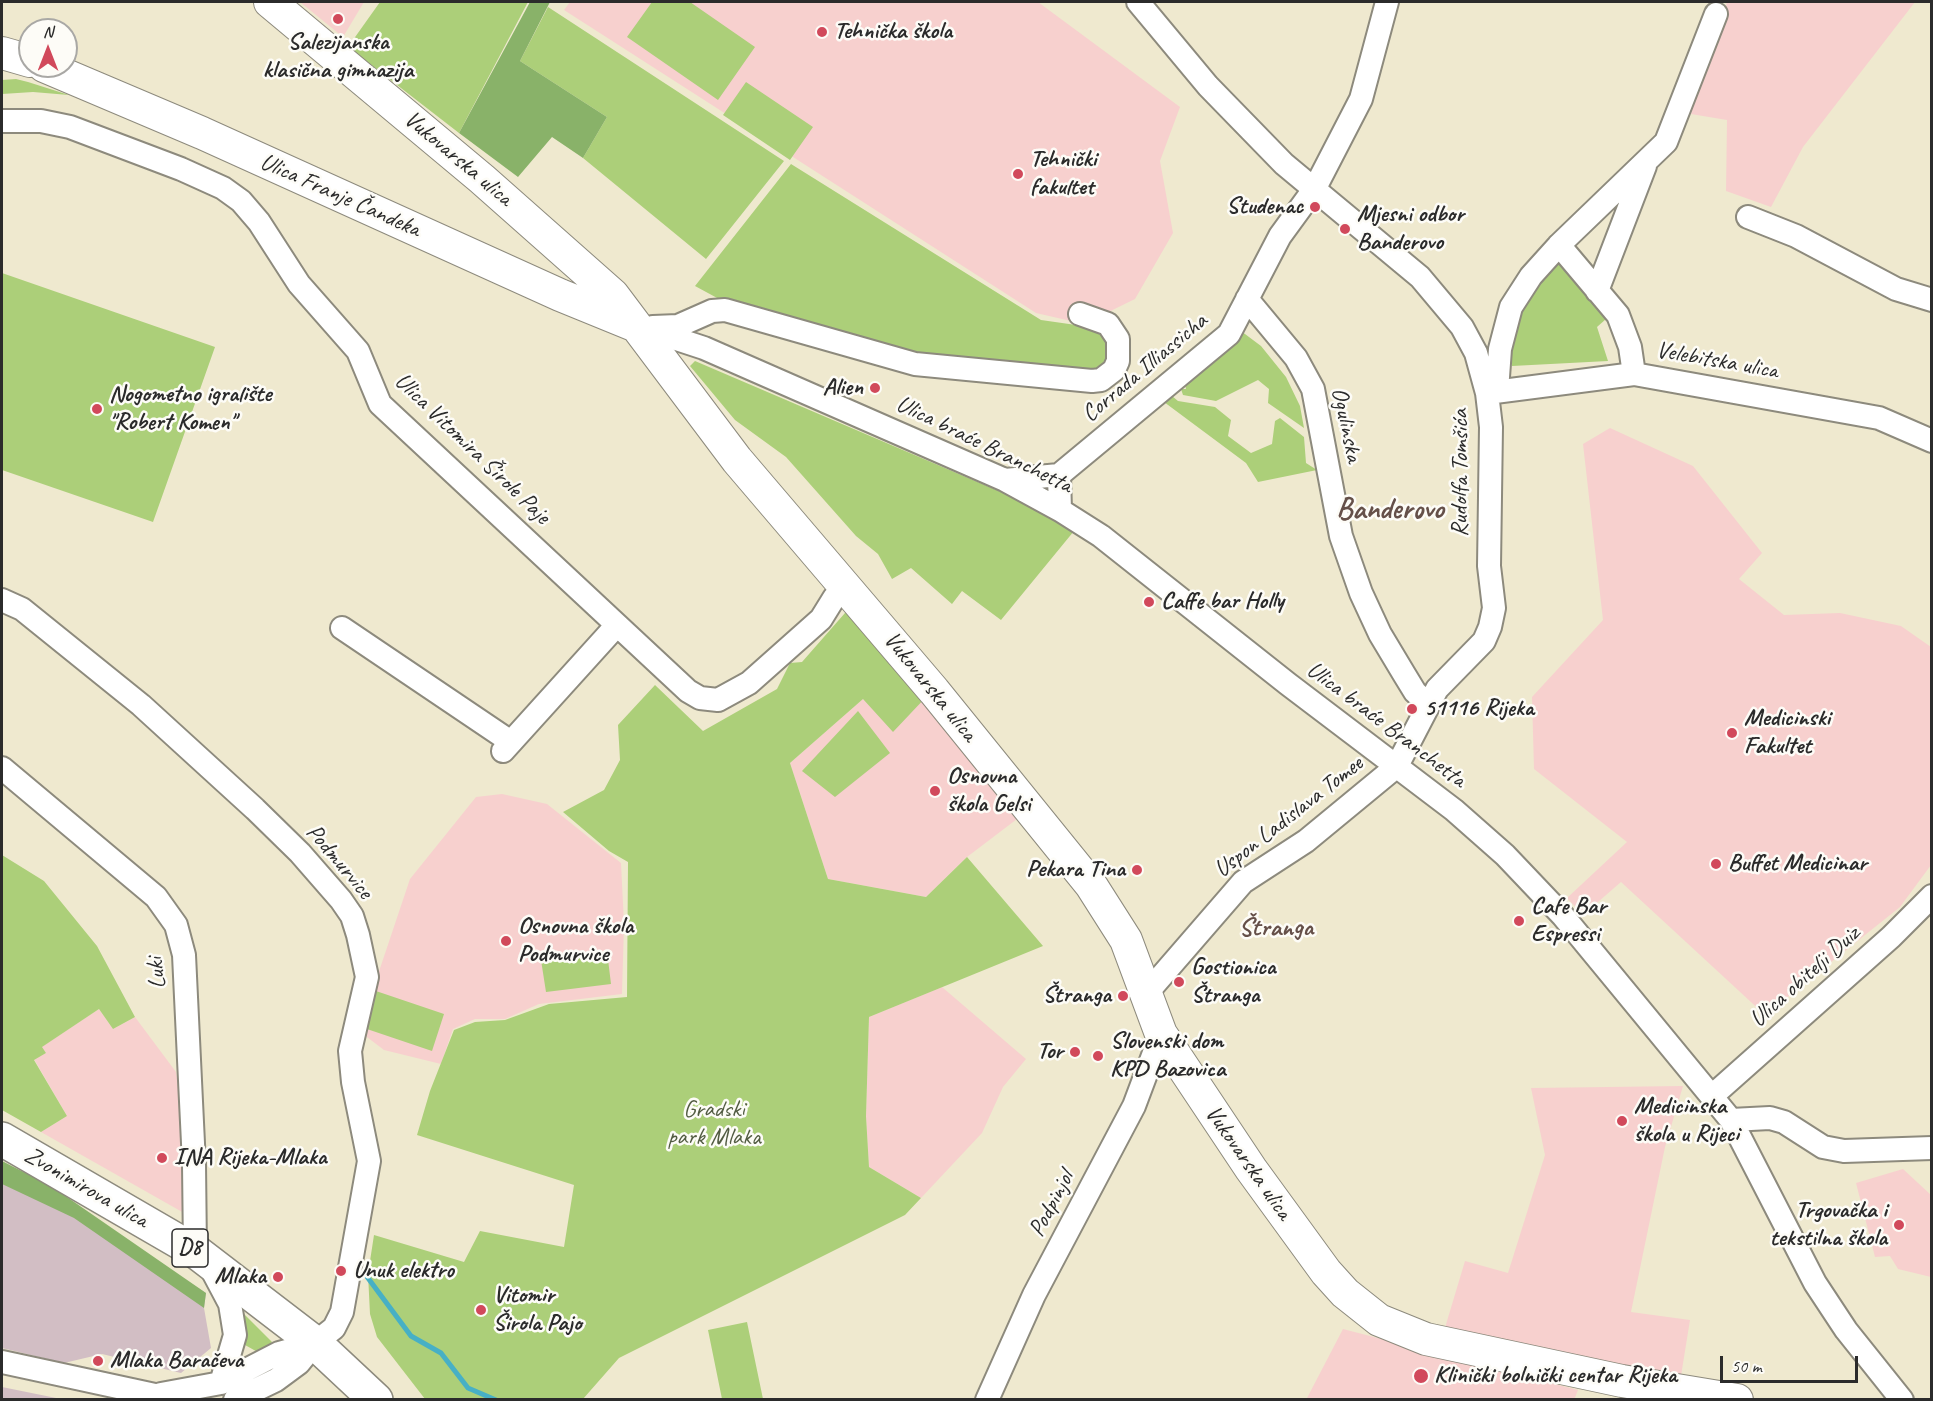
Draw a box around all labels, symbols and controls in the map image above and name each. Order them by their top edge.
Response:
marker: Salezijanska klasična gimnazija [331,12,345,26]
north arrow [18,18,78,78]
place label: Tehnička škola [834,18,952,46]
text: N [43,22,53,42]
marker: Tehnička škola [815,25,829,39]
place label: Salezijanska klasična gimnazija [263,29,413,85]
street label: Vukovarska ulica [398,105,518,213]
place label: Tehnički fakultet [1030,146,1096,202]
street label: Ulica Franje Čandeka [255,148,425,244]
marker: Tehnički fakultet [1011,167,1025,181]
place label: Studenac [1226,193,1303,221]
marker: Studenac [1308,200,1322,214]
place label: Mjesni odbor Banderovo [1357,201,1464,257]
marker: Mjesni odbor Banderovo [1338,222,1352,236]
street label: Corrada Illiassicha [1076,307,1214,429]
street label: Velebitska ulica [1654,336,1780,386]
street label: Ulica Vitomira Širole Paje [388,367,556,531]
place label: Alien [823,374,863,402]
place label: Nogometno igralište "Robert Komen" [109,381,271,437]
marker: Alien [868,381,882,395]
street label: Ogulinska [1324,385,1368,465]
street label: Ulica braće Branchetta [891,390,1077,500]
marker: Nogometno igralište "Robert Komen" [90,402,104,416]
street label: Rudolfa Tomšića [1447,409,1475,537]
district label: Banderovo [1336,492,1444,528]
place label: Caffe bar Holly [1161,588,1284,616]
marker: Caffe bar Holly [1142,595,1156,609]
street label: Vukovarska ulica [877,626,983,748]
street label: Ulica braće Branchetta [1301,656,1471,794]
place label: 51116 Rijeka [1424,695,1534,723]
marker: 51116 Rijeka [1405,702,1419,716]
place label: Medicinski Fakultet [1744,705,1830,761]
marker: Medicinski Fakultet [1725,726,1739,740]
street label: Uspon Ladislava Tomee [1209,750,1369,884]
place label: Osnovna škola Gelsi [947,763,1030,819]
marker: Osnovna škola Gelsi [928,784,942,798]
street label: Podmurvice [299,819,379,905]
place label: Buffet Medicinar [1728,850,1867,878]
place label: Pekara Tina [1026,856,1125,884]
marker: Buffet Medicinar [1709,857,1723,871]
marker: Pekara Tina [1130,863,1144,877]
place label: Cafe Bar Espressi [1531,893,1606,949]
district label: Štranga [1239,912,1313,944]
place label: Osnovna škola Podmurvice [518,913,633,969]
marker: Cafe Bar Espressi [1512,914,1526,928]
street label: Ulica obitelji Duiz [1744,920,1866,1034]
marker: Osnovna škola Podmurvice [499,934,513,948]
place label: Gostionica Štranga [1191,954,1276,1010]
street label: Luki [141,956,173,990]
marker: Gostionica Štranga [1172,975,1186,989]
place label: Štranga [1042,982,1111,1010]
marker: Štranga [1116,989,1130,1003]
place label: Slovenski dom KPD Bazovica [1110,1028,1225,1084]
place label: Tor [1037,1038,1063,1066]
marker: Tor [1068,1045,1082,1059]
marker: Slovenski dom KPD Bazovica [1091,1049,1105,1063]
place label: Medicinska škola u Rijeci [1634,1093,1739,1149]
park label: Gradski park Mlaka [667,1096,761,1152]
street label: Vukovarska ulica [1198,1100,1298,1226]
marker: Medicinska škola u Rijeci [1615,1114,1629,1128]
street label: Zvonimirova ulica [19,1141,153,1235]
place label: INA Rijeka-Mlaka [174,1144,326,1172]
marker: INA Rijeka-Mlaka [155,1151,169,1165]
street label: Podpinjol [1023,1166,1081,1242]
place label: Trgovačka i tekstilna škola [1770,1197,1887,1253]
marker: Trgovačka i tekstilna škola [1892,1218,1906,1232]
road number: D8 [172,1229,208,1267]
place label: Unuk elektro [353,1257,454,1285]
place label: Mlaka [214,1263,266,1291]
marker: Unuk elektro [334,1264,348,1278]
marker: Mlaka [271,1270,285,1284]
place label: Vitomir Širola Pajo [493,1282,582,1338]
marker: Vitomir Širola Pajo [474,1303,488,1317]
scale bar [1723,1344,1861,1382]
place label: Mlaka Baračeva [110,1347,243,1375]
marker: Mlaka Baračeva [91,1354,105,1368]
text: 50 m [1731,1355,1762,1377]
place label: Klinički bolnički centar Rijeka [1434,1362,1677,1390]
marker: Klinički bolnički centar Rijeka [1412,1367,1430,1385]

